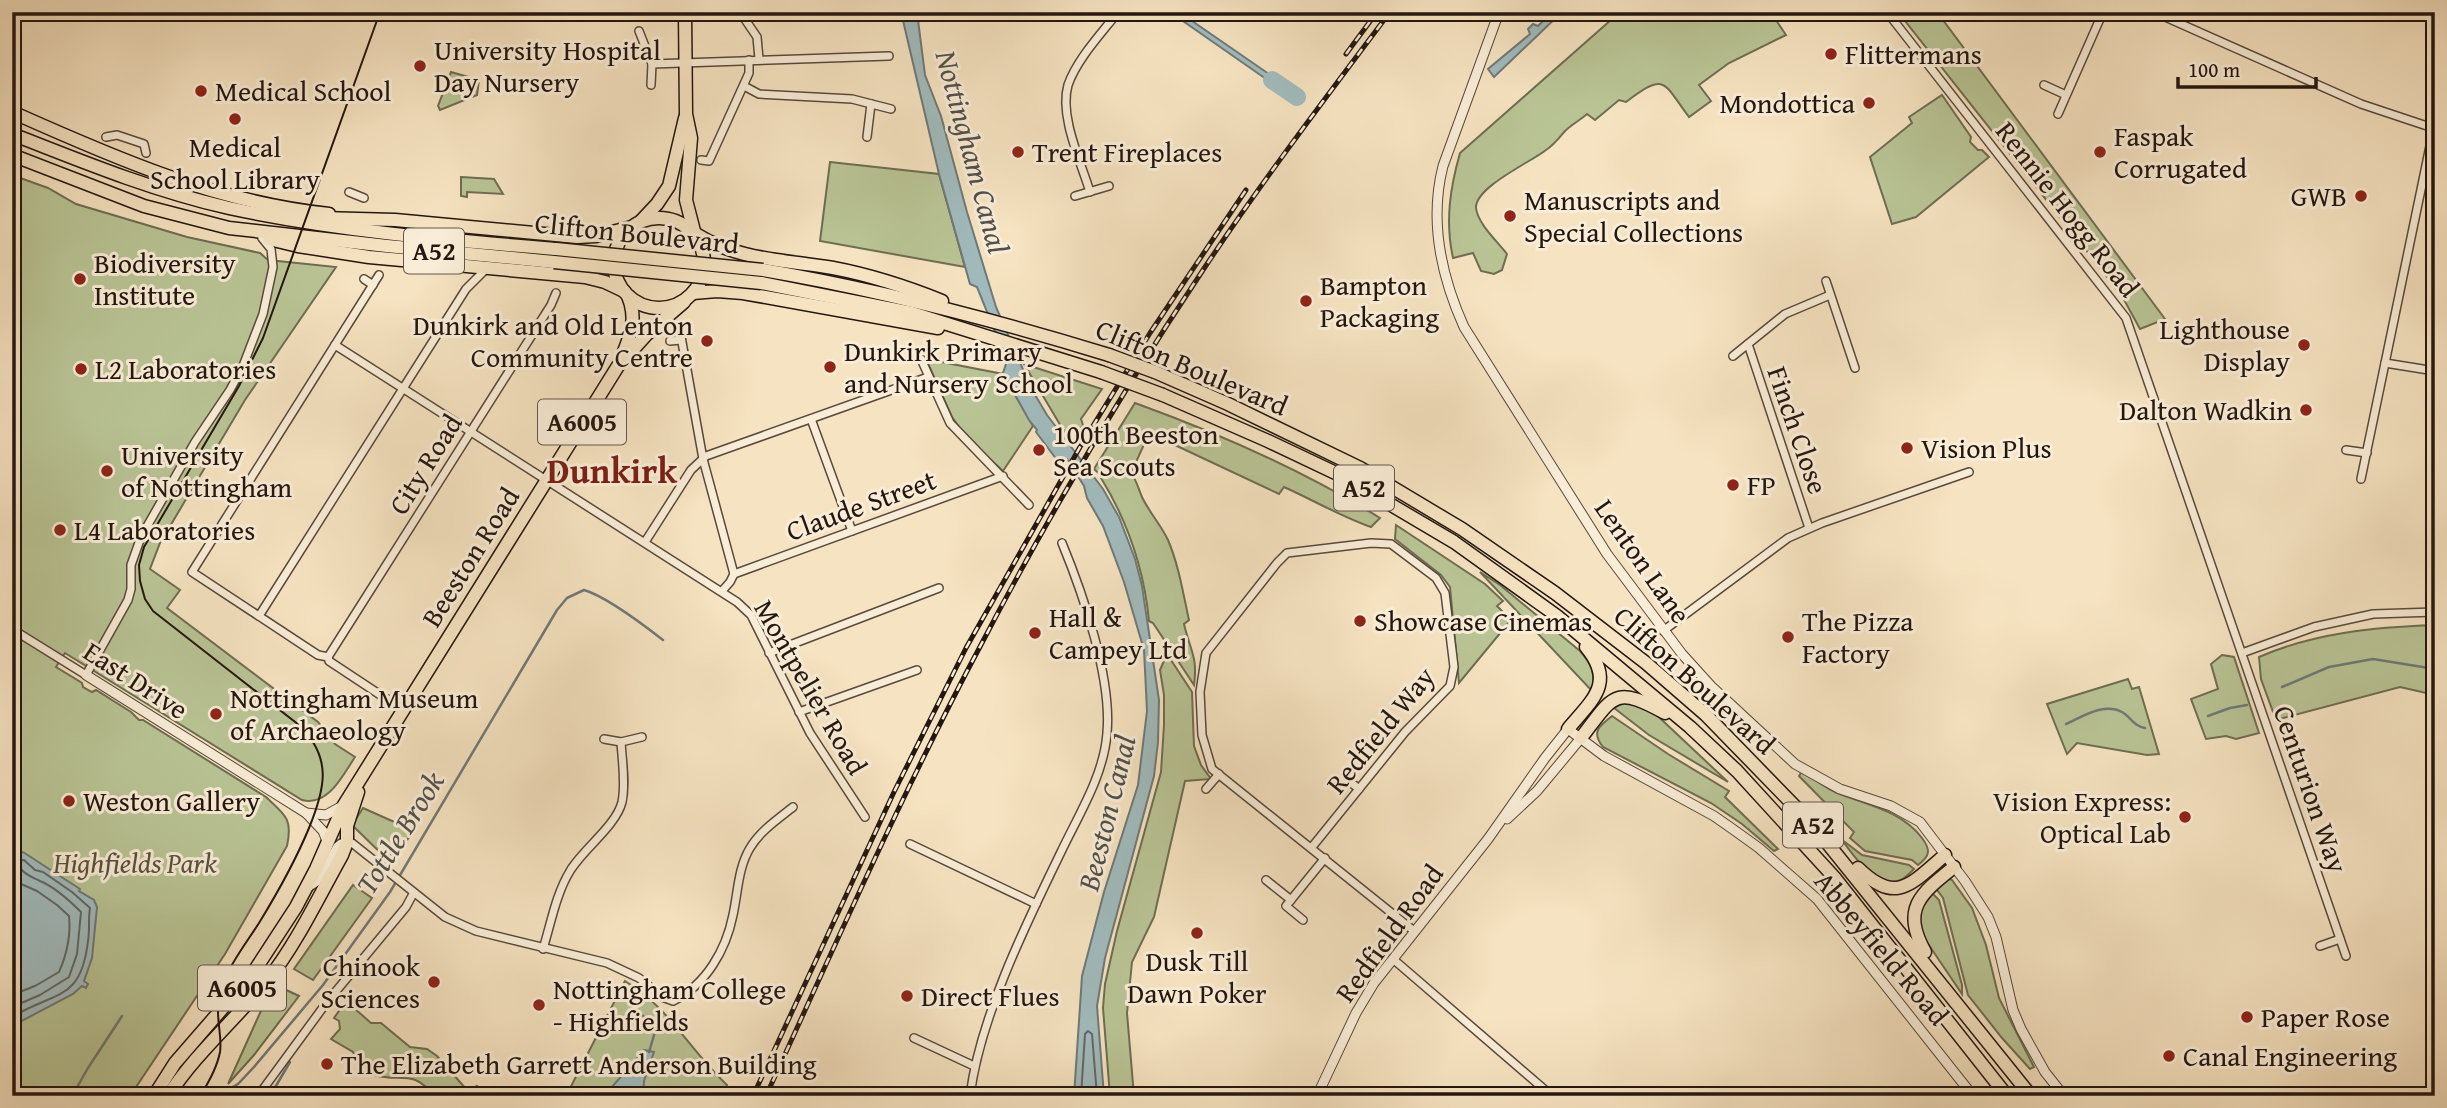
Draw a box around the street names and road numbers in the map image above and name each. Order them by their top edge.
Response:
street label: Rennie Hogg Road [1987,112,2150,305]
street label: Clifton Boulevard [533,201,741,264]
road number: A52 [404,228,464,274]
street label: Clifton Boulevard [1090,308,1295,426]
street label: Finch Close [1757,360,1839,499]
road number: A6005 [538,400,626,444]
street label: City Road [378,405,472,522]
street label: Claude Street [780,458,941,551]
road number: A52 [1334,466,1394,510]
street label: Beeston Road [410,479,529,635]
street label: Lenton Lane [1585,490,1702,632]
street label: Montpelier Road [745,592,878,782]
street label: Clifton Boulevard [1605,596,1785,764]
street label: East Drive [76,630,197,729]
street label: Redfield Way [1316,657,1444,802]
street label: Centurion Way [2264,700,2359,878]
road number: A52 [1783,803,1843,848]
street label: Redfield Road [1324,855,1453,1010]
street label: Abbeyfield Road [1805,861,1959,1034]
road number: A6005 [198,965,286,1010]

